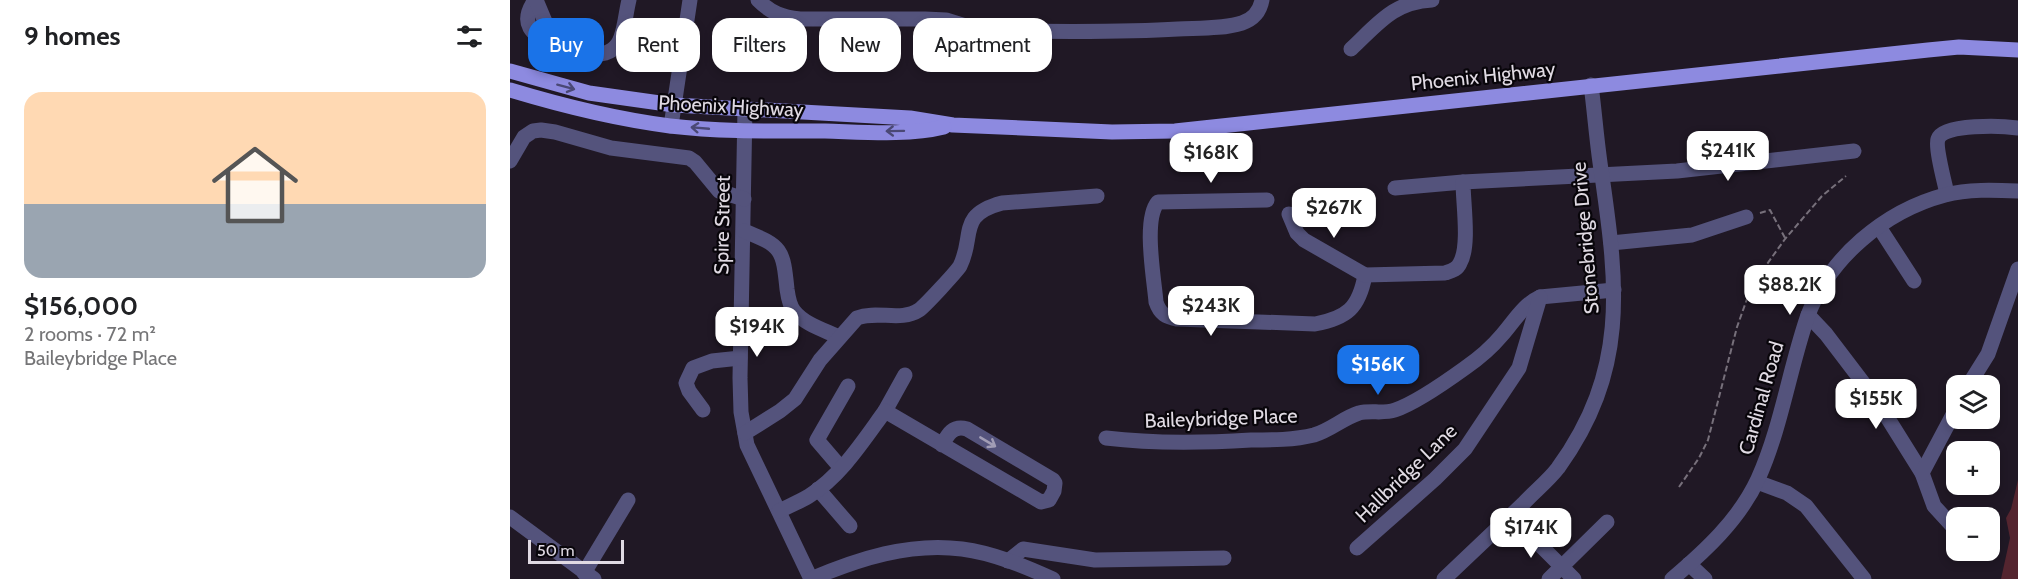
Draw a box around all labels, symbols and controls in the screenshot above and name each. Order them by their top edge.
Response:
chip: Buy [528,18,604,72]
chip: Rent [616,18,700,72]
chip: Filters [712,18,807,72]
chip: New [819,18,901,72]
chip: Apartment [913,18,1052,72]
text: 9 homes [24,20,121,52]
icon: filters [453,20,486,53]
street label: Phoenix Highway [1409,56,1557,96]
one-way arrow [557,82,576,93]
street label: Phoenix Highway [658,90,804,122]
one-way arrow [690,122,710,133]
one-way arrow [885,125,905,137]
icon: home [201,131,309,239]
pin: $241K [1686,131,1770,182]
pin: $168K [1169,133,1253,184]
text: $241K [1701,138,1755,162]
text: $168K [1184,140,1238,164]
street label: Stonebridge Drive [1566,161,1604,315]
street label: Spire Street [709,175,735,275]
pin: $267K [1292,188,1376,239]
text: $267K [1306,195,1362,219]
pin: $88.2K [1741,265,1839,316]
text: $88.2K [1758,272,1822,296]
pin: $243K [1169,286,1253,337]
text: $156,000 [24,290,138,322]
text: $243K [1182,293,1240,317]
pin: $194K [715,307,799,358]
text: $194K [729,314,785,338]
text: 2 rooms · 72 m² [24,322,156,346]
street label: Cardinal Road [1733,339,1789,457]
pin: $156K [1336,345,1420,396]
text: Baileybridge Place [24,346,177,370]
text: $156K [1351,352,1405,376]
map controls [1946,375,2000,561]
button: layers [1946,375,2000,429]
pin: $155K [1834,379,1918,430]
text: $155K [1850,386,1903,410]
street label: Baileybridge Place [1144,403,1298,433]
street label: Hallbridge Lane [1350,419,1462,527]
one-way arrow [979,436,996,448]
button: + [1946,441,2000,495]
button: − [1946,507,2000,561]
pin: $174K [1489,508,1573,559]
text: $174K [1504,515,1558,539]
scale bar [528,537,624,564]
text: 50 m [537,541,574,560]

